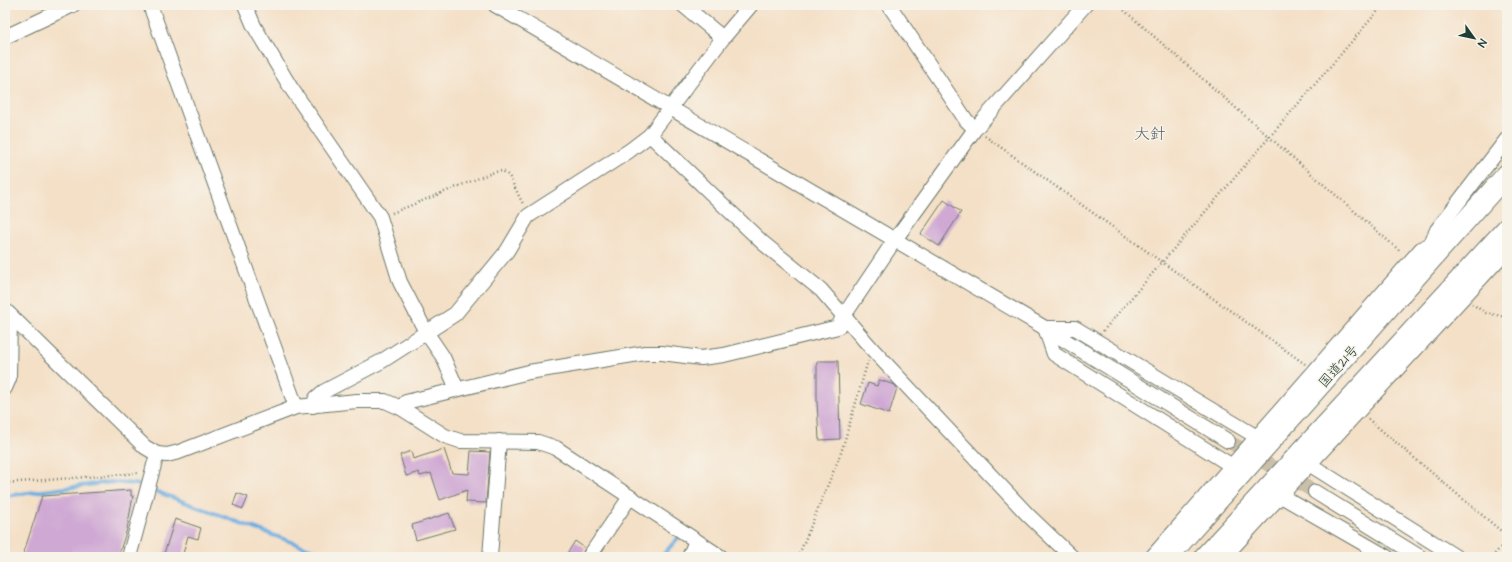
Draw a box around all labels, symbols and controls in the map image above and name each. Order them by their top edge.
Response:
north arrow [1454,18,1494,58]
text: N [1474,36,1490,50]
district label: 大針 [1134,123,1166,145]
street label: 国道21号 [1314,341,1364,393]

